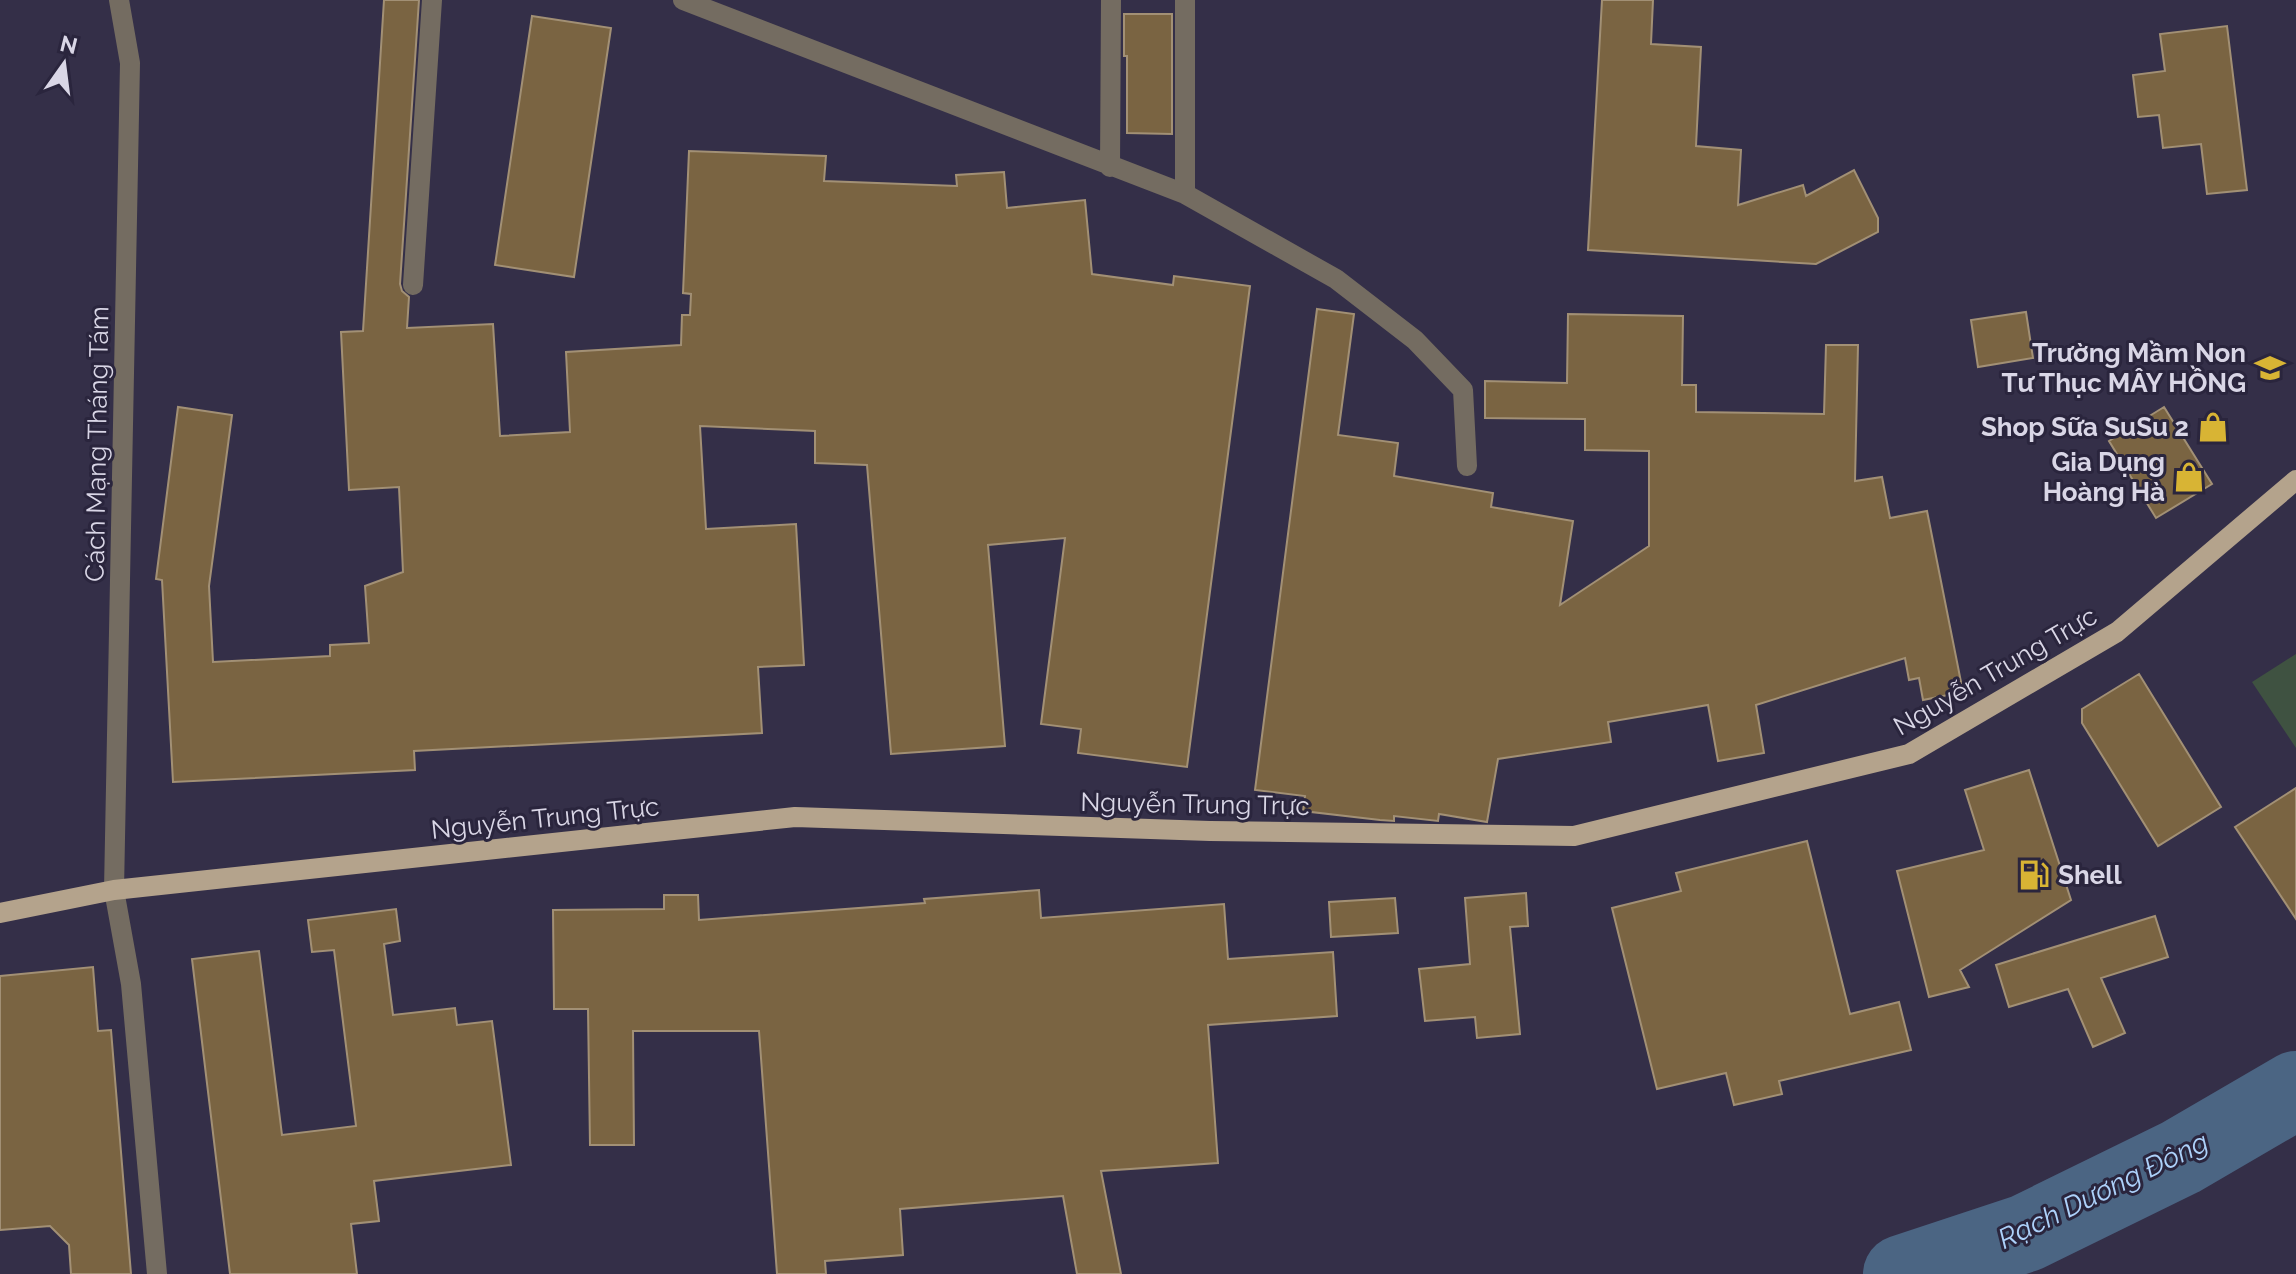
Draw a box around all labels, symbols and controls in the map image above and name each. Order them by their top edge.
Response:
north arrow [24,24,104,104]
text: N [58,30,80,59]
street label: Cách Mạng Tháng Tám [80,306,114,582]
place label: Trường Mầm Non Tư Thục MÂY HỒNG [2001,338,2246,398]
school or university icon: Trường Mầm Non Tư Thục MÂY HỒNG [2253,351,2287,385]
shop icon: Shop Sữa SuSu 2 [2196,410,2230,444]
place label: Shop Sữa SuSu 2 [1981,412,2189,442]
place label: Gia Dụng Hoàng Hà [2043,447,2165,507]
shop icon: Gia Dụng Hoàng Hà [2172,460,2206,494]
street label: Nguyễn Trung Trực [1888,601,2102,741]
street label: Nguyễn Trung Trực [1080,787,1310,821]
street label: Nguyễn Trung Trực [429,791,661,845]
fuel station icon: Shell [2017,858,2051,892]
place label: Shell [2058,860,2122,890]
water label: Rạch Dương Đông [1993,1125,2214,1256]

